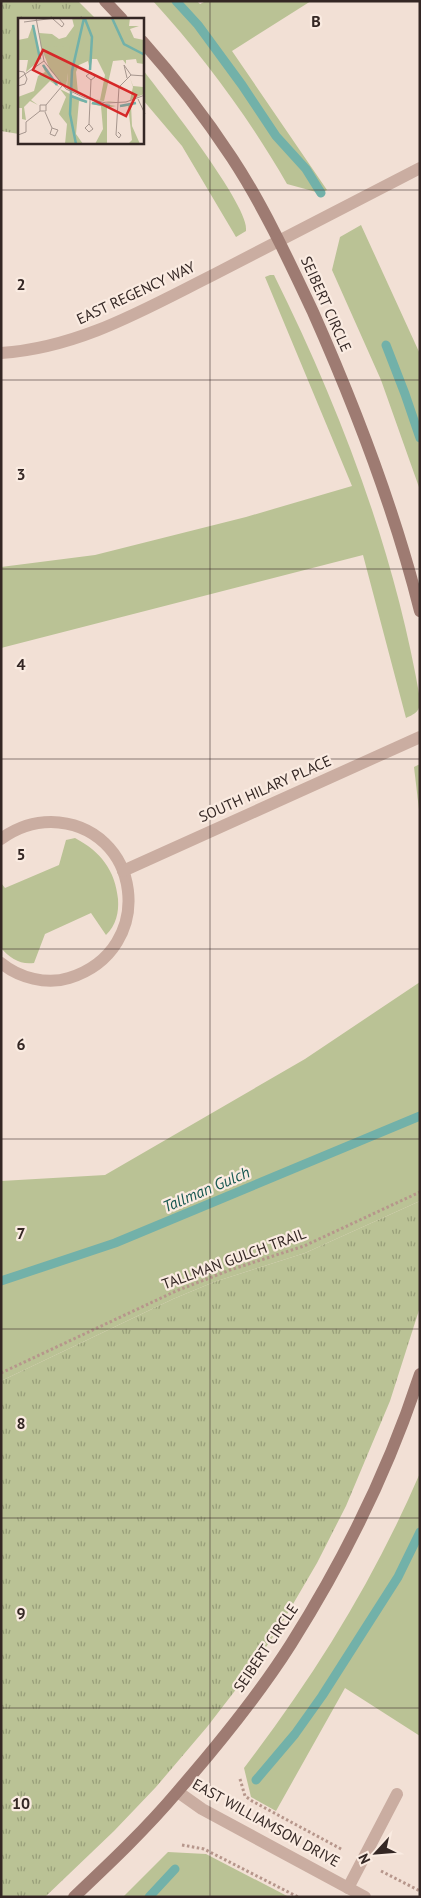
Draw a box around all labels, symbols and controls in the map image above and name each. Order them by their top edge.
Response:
text: B [311,11,321,31]
inset map [18,18,144,144]
street label: SEIBERT CIRCLE [297,253,356,354]
street label: EAST REGENCY WAY [73,256,199,328]
text: 2 [16,274,26,294]
text: 3 [16,464,26,484]
text: 4 [16,654,26,674]
street label: SOUTH HILARY PLACE [196,751,334,826]
text: 5 [16,844,26,864]
text: 6 [16,1034,26,1054]
water label: Tallman Gulch [159,1162,253,1216]
text: 7 [16,1223,26,1243]
street label: TALLMAN GULCH TRAIL [159,1224,309,1293]
text: 8 [16,1413,26,1433]
street label: SEIBERT CIRCLE [229,1600,302,1696]
text: 9 [16,1603,26,1623]
street label: EAST WILLIAMSON DRIVE [189,1774,343,1871]
text: 10 [12,1793,30,1813]
north arrow [351,1828,401,1878]
text: N [354,1851,374,1867]

